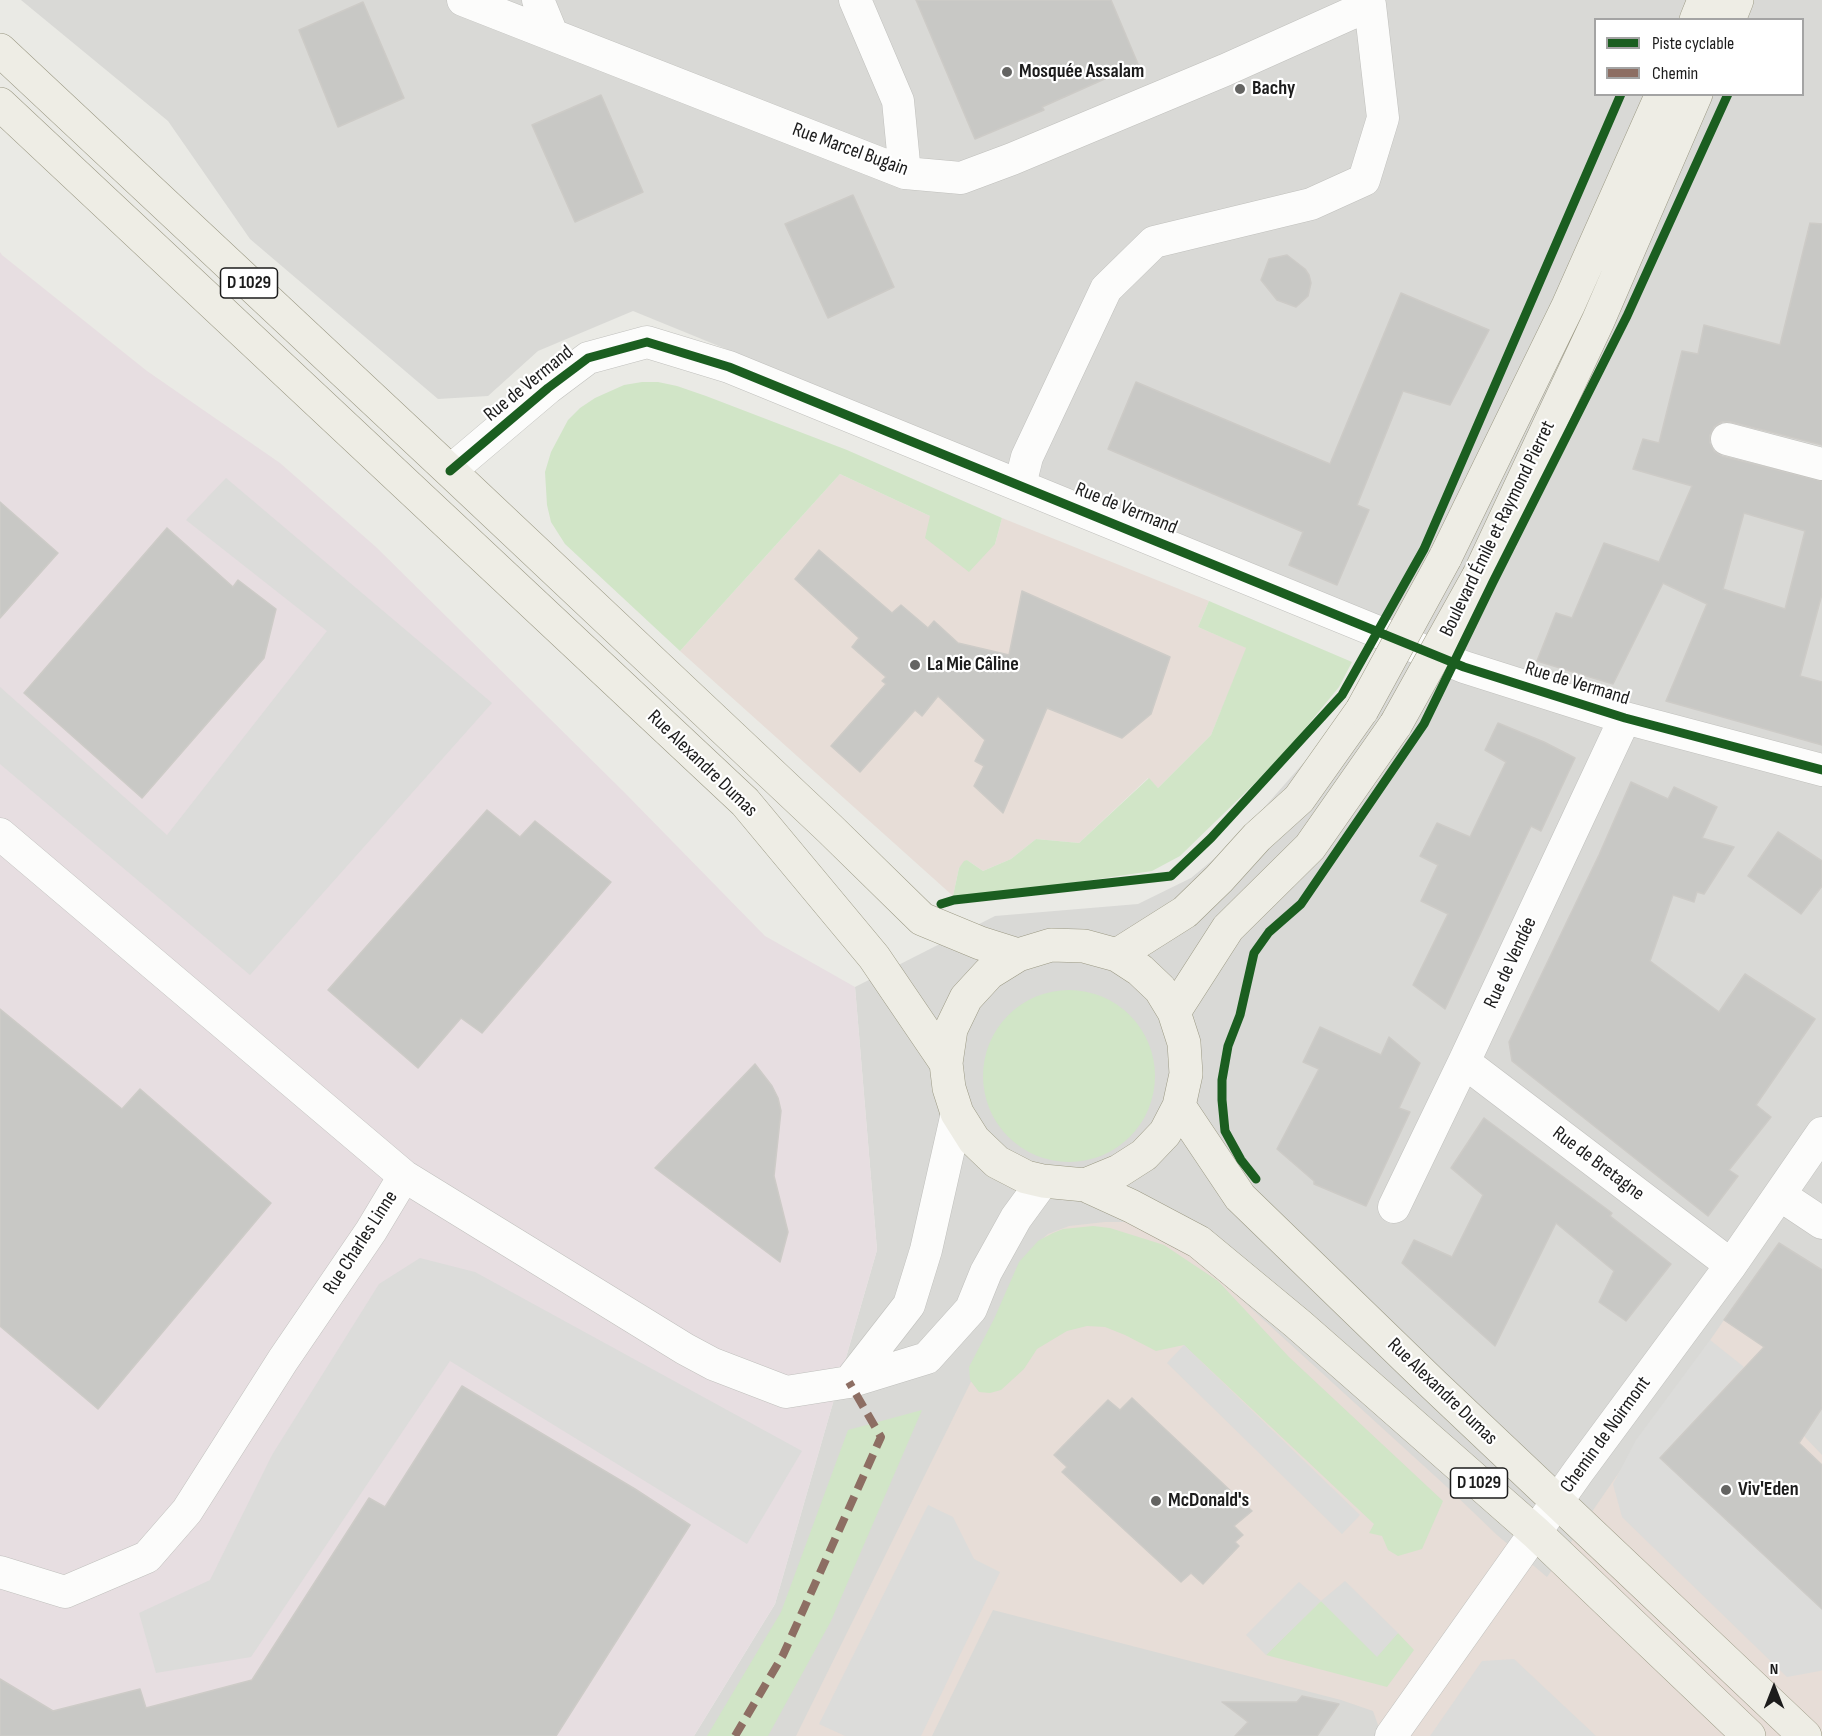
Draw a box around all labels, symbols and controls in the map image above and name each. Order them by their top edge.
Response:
legend [1594,18,1804,96]
text: Piste cyclable [1652,33,1734,54]
place label: Mosquée Assalam [1019,60,1144,84]
text: Chemin [1652,63,1698,84]
marker: Mosquée Assalam [1000,65,1014,79]
place label: Bachy [1252,77,1295,101]
marker: Bachy [1233,82,1247,96]
street label: Rue Marcel Bugain [789,118,911,182]
road number: D 1029 [220,268,278,298]
street label: Rue de Vermand [479,341,579,427]
street label: Boulevard Émile et Raymond Pierret [1435,417,1561,641]
street label: Rue de Vermand [1071,478,1181,540]
place label: La Mie Câline [927,653,1019,677]
street label: Rue de Vermand [1522,657,1632,711]
marker: La Mie Câline [908,658,922,672]
street label: Rue Alexandre Dumas [642,705,762,823]
street label: Rue de Vendée [1479,914,1543,1012]
street label: Rue de Bretagne [1547,1122,1649,1206]
street label: Rue Charles Linne [319,1187,403,1299]
street label: Rue Alexandre Dumas [1382,1333,1502,1451]
street label: Chemin de Noirmont [1556,1372,1656,1498]
road number: D 1029 [1450,1468,1508,1498]
place label: Viv'Eden [1738,1478,1799,1502]
marker: Viv'Eden [1719,1483,1733,1497]
place label: McDonald's [1168,1489,1249,1513]
marker: McDonald's [1149,1494,1163,1508]
north arrow [1744,1658,1804,1718]
text: N [1770,1660,1778,1679]

